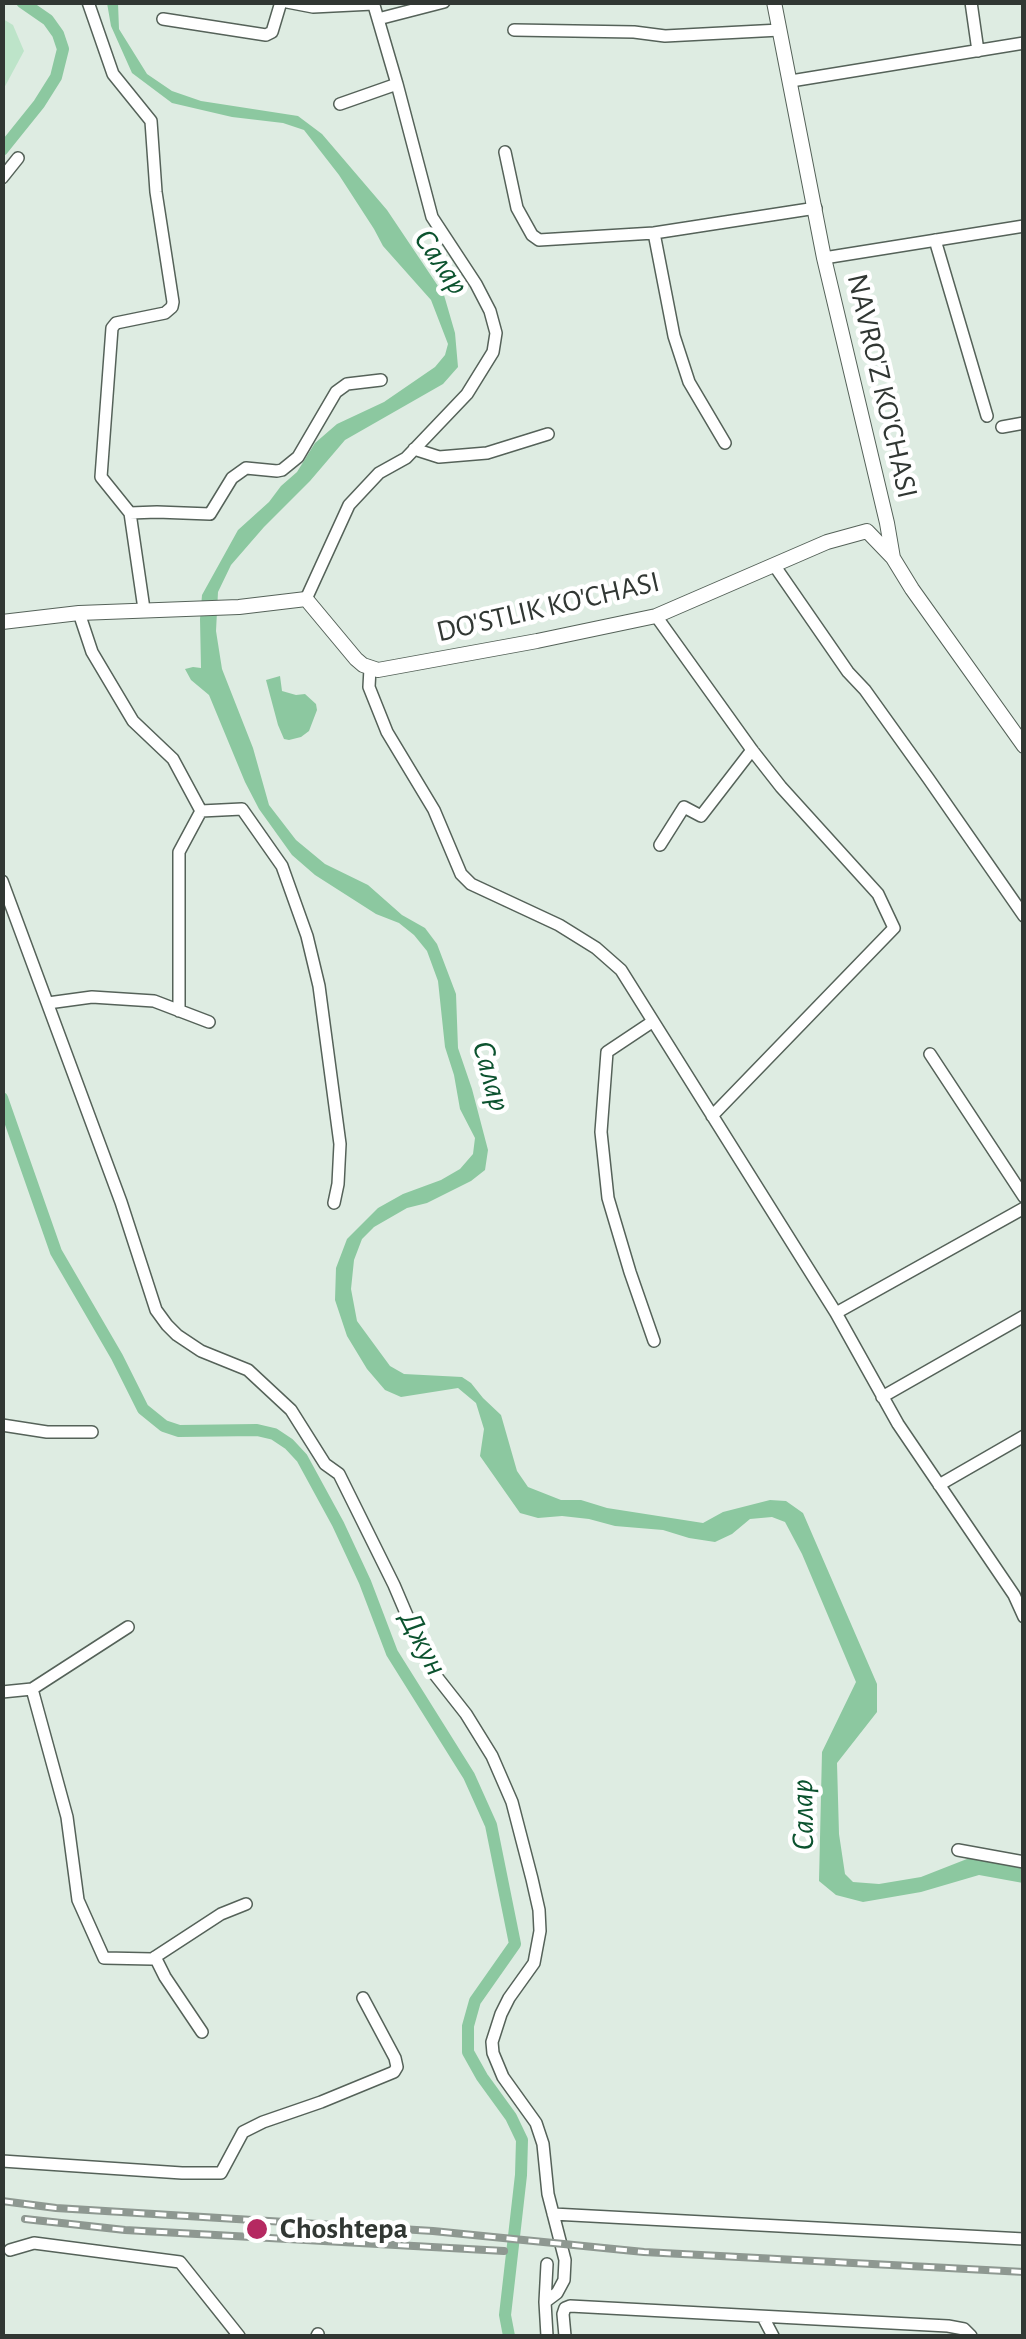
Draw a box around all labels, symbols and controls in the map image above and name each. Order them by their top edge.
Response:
water label: Салар [405,222,477,302]
street label: NAVRO'Z KO'CHASI [839,270,925,502]
street label: DO'STLIK KO'CHASI [433,564,663,650]
water label: Салар [463,1037,519,1115]
water label: Джун [391,1604,455,1682]
water label: Салар [783,1779,823,1851]
place label: Choshtepa [280,2211,408,2247]
marker: Choshtepa [244,2216,270,2242]

